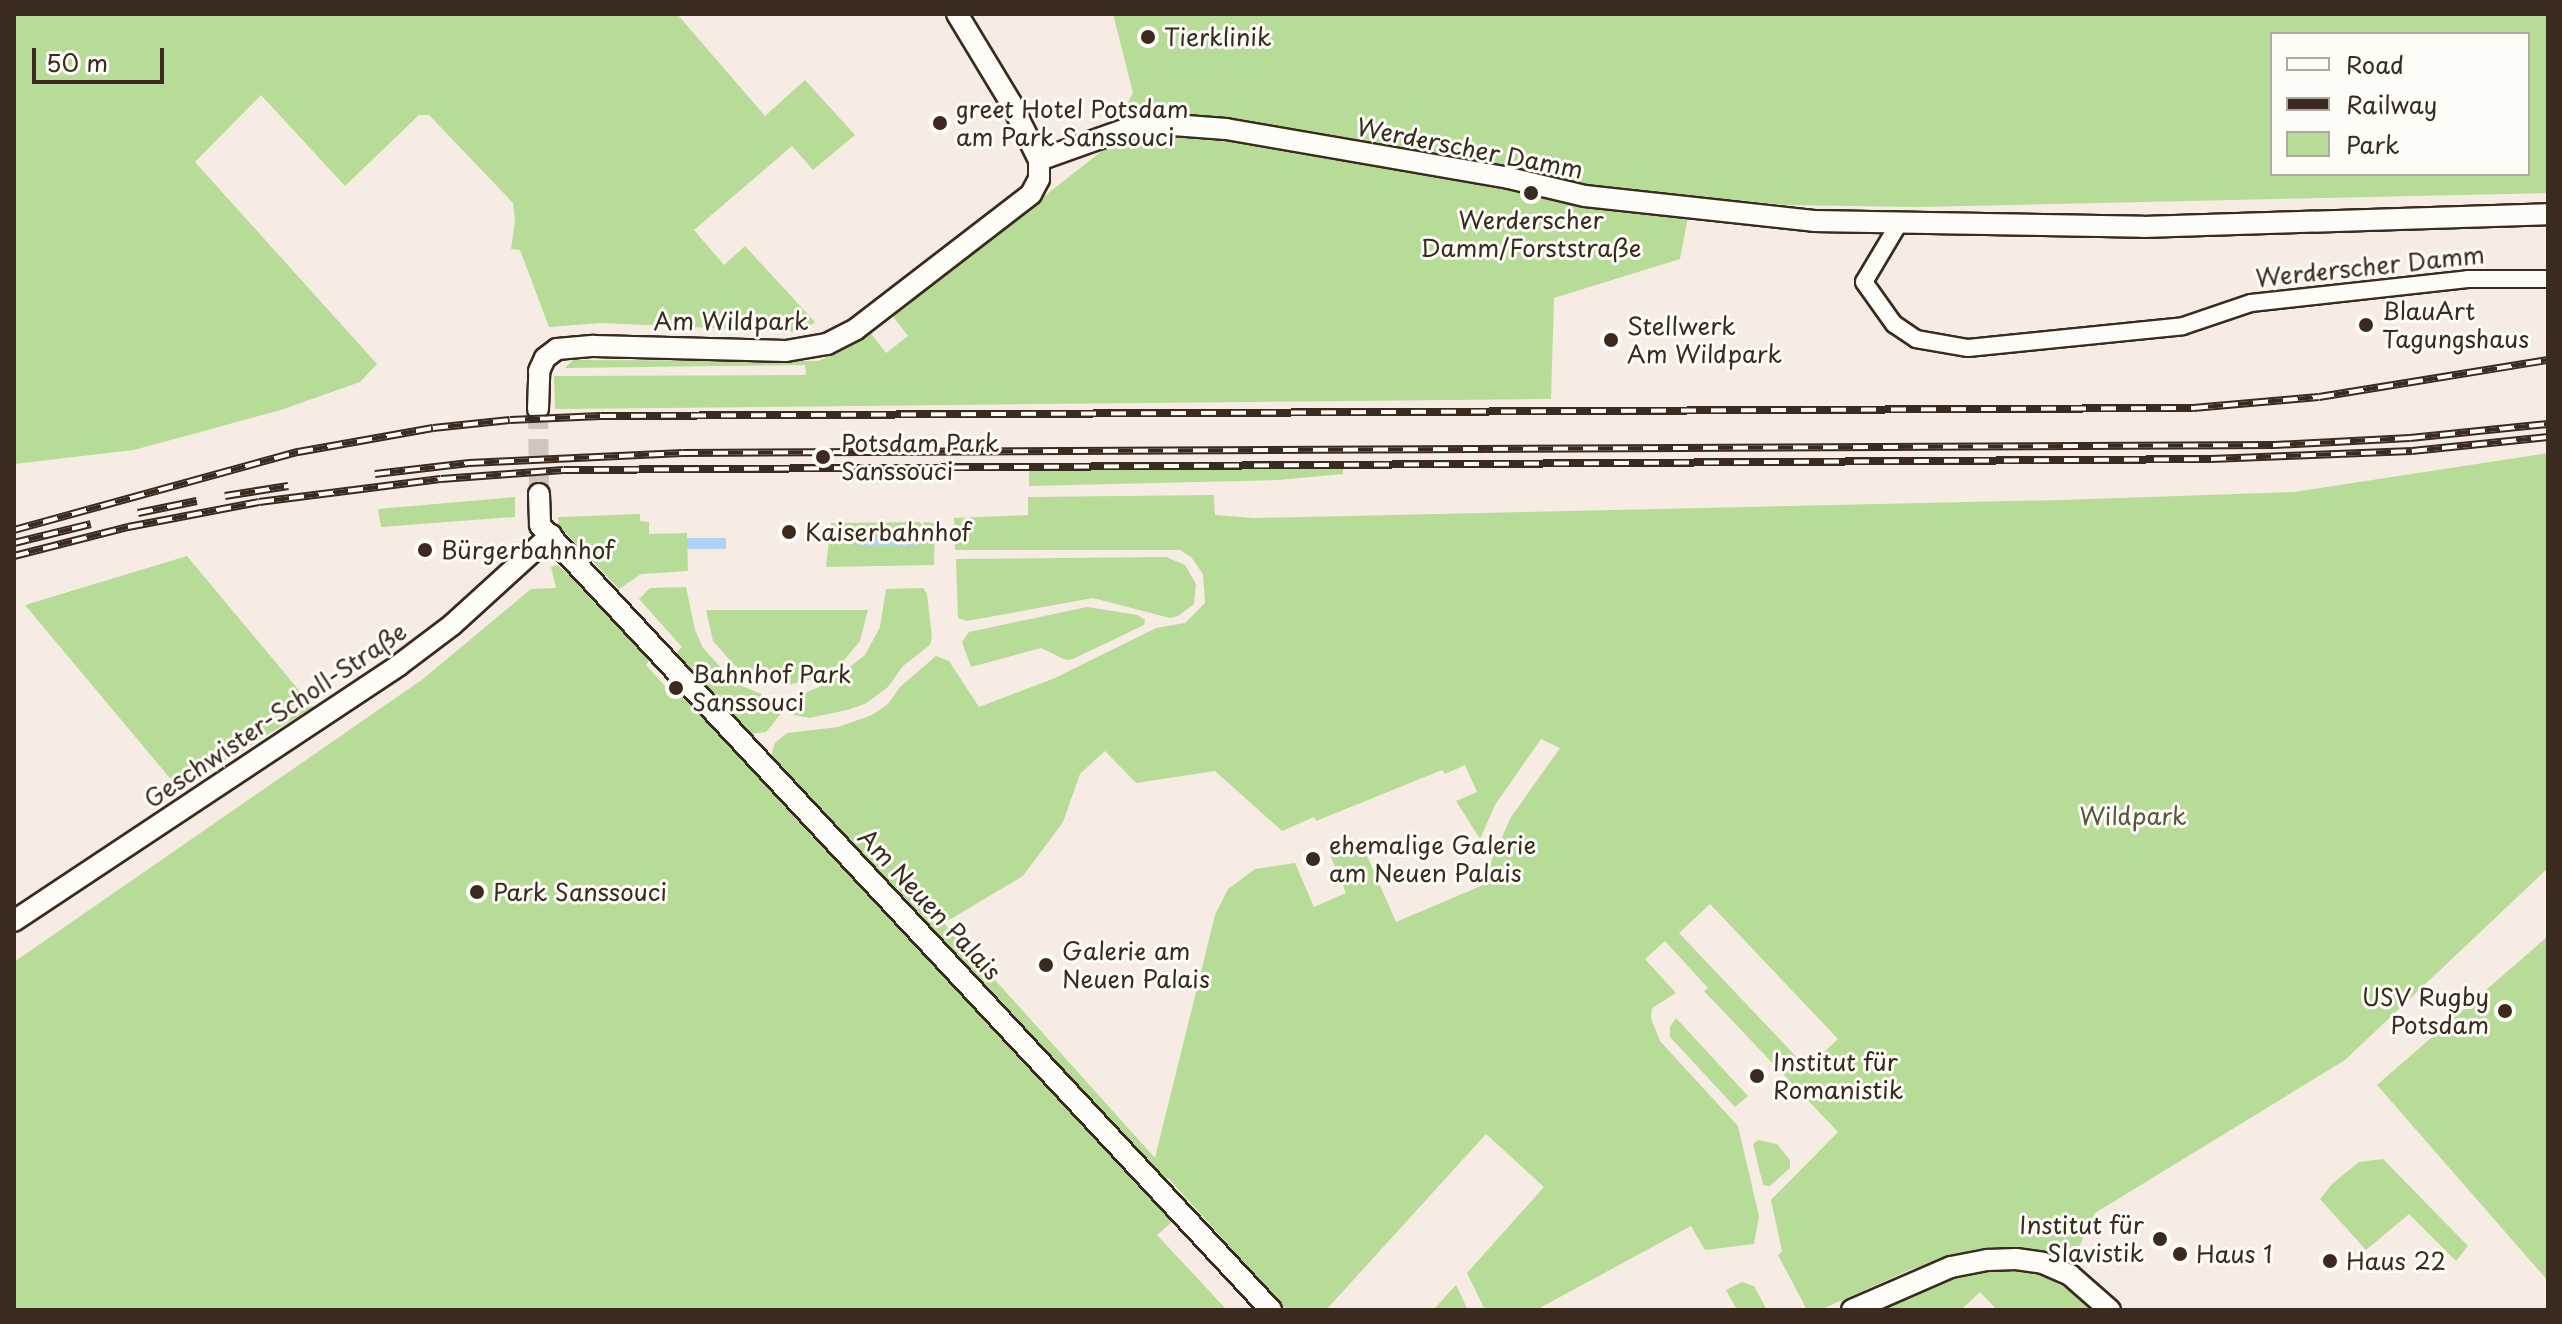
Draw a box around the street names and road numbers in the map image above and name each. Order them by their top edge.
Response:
street label: Werderscher Damm [1353,112,1587,184]
street label: Werderscher Damm [2253,240,2487,292]
street label: Am Wildpark [653,307,809,335]
street label: Geschwister-Scholl-Straße [138,616,412,814]
street label: Am Neuen Palais [852,822,1008,986]

